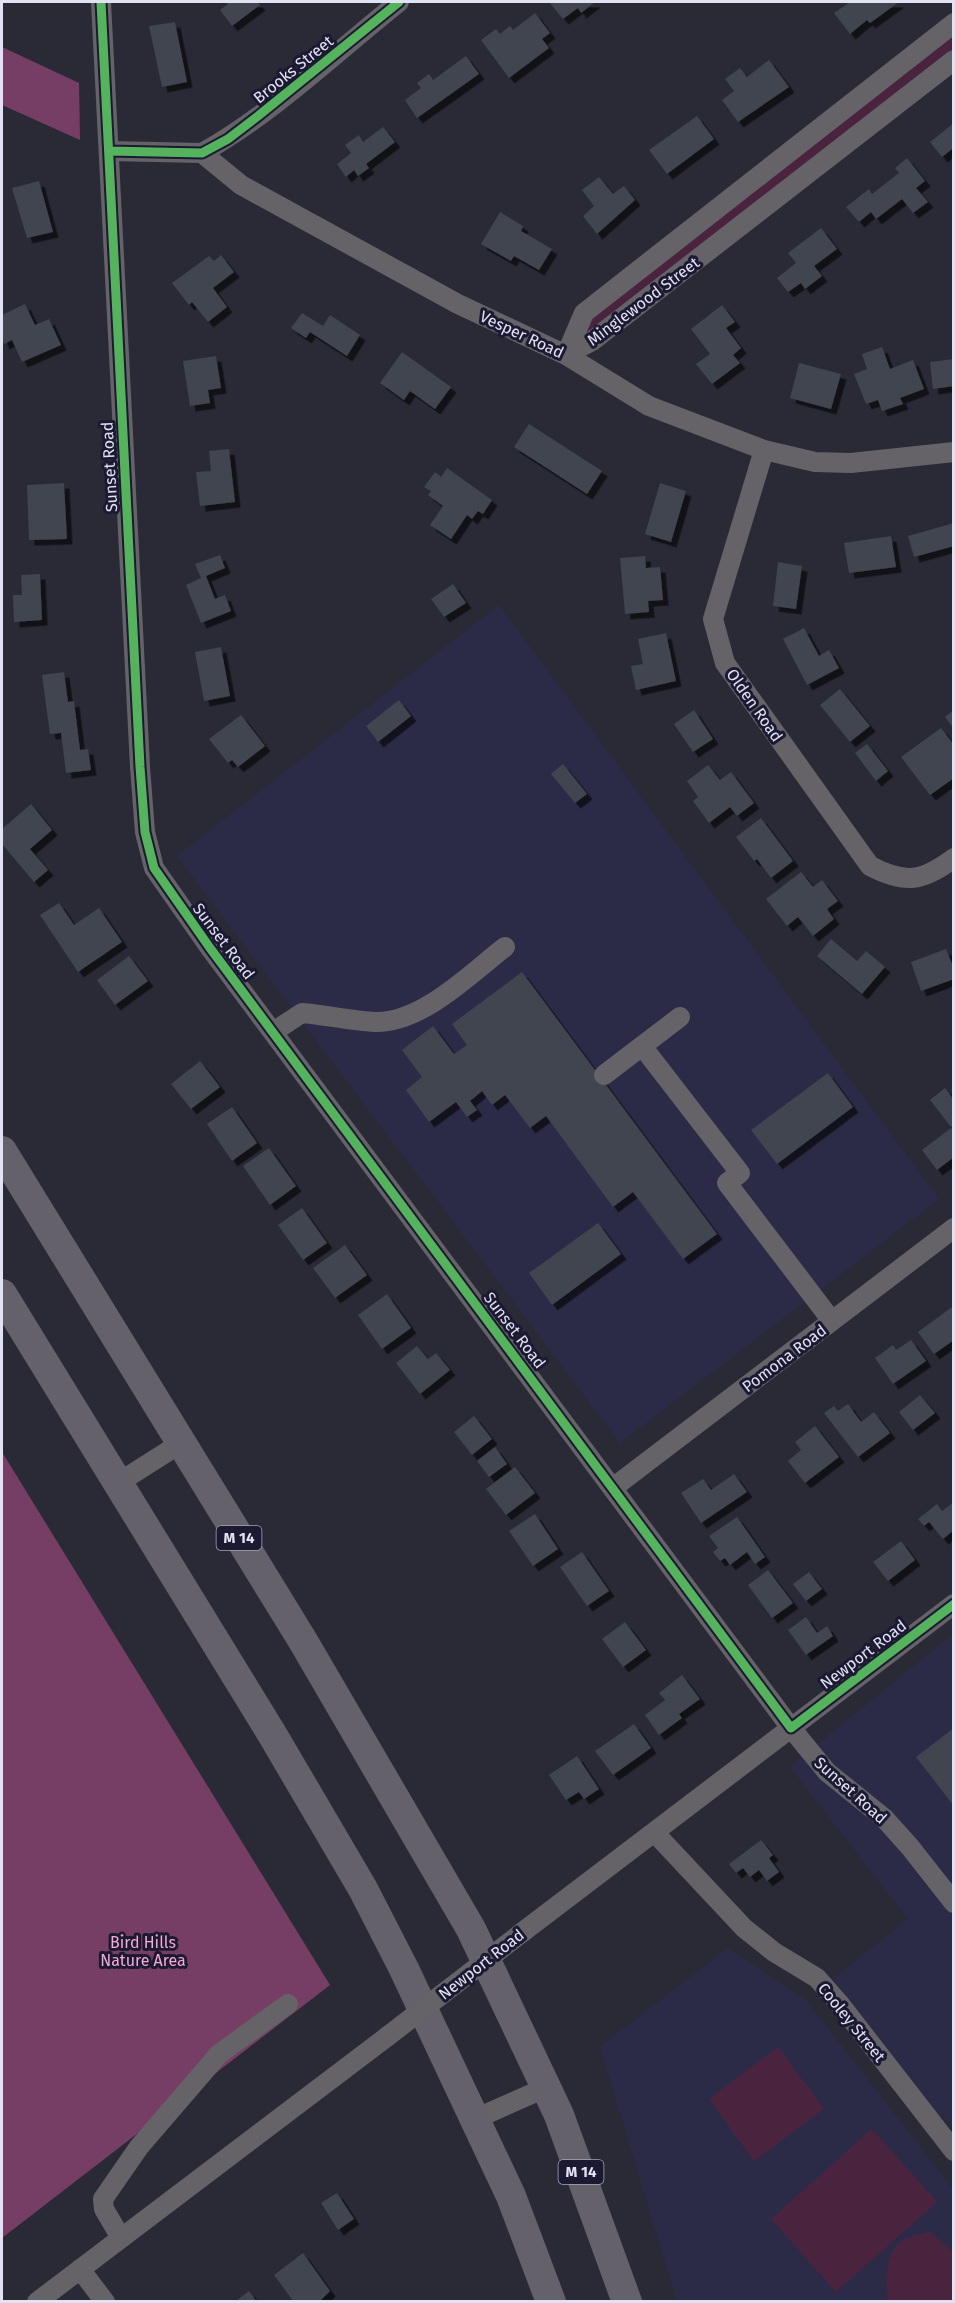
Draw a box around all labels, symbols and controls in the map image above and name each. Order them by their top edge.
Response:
street label: Brooks Street [250,31,337,107]
street label: Minglewood Street [584,253,703,350]
street label: Vesper Road [477,307,567,362]
street label: Sunset Road [98,421,121,513]
street label: Olden Road [723,665,787,745]
street label: Sunset Road [189,899,258,983]
street label: Sunset Road [480,1288,549,1372]
street label: Pomona Road [738,1321,830,1396]
road number: M 14 [216,1526,262,1550]
street label: Newport Road [816,1616,910,1693]
street label: Sunset Road [811,1753,891,1828]
street label: Newport Road [435,1925,528,2004]
park label: Bird Hills Nature Area [100,1933,186,1970]
street label: Cooley Street [814,1979,889,2066]
road number: M 14 [558,2160,604,2184]

